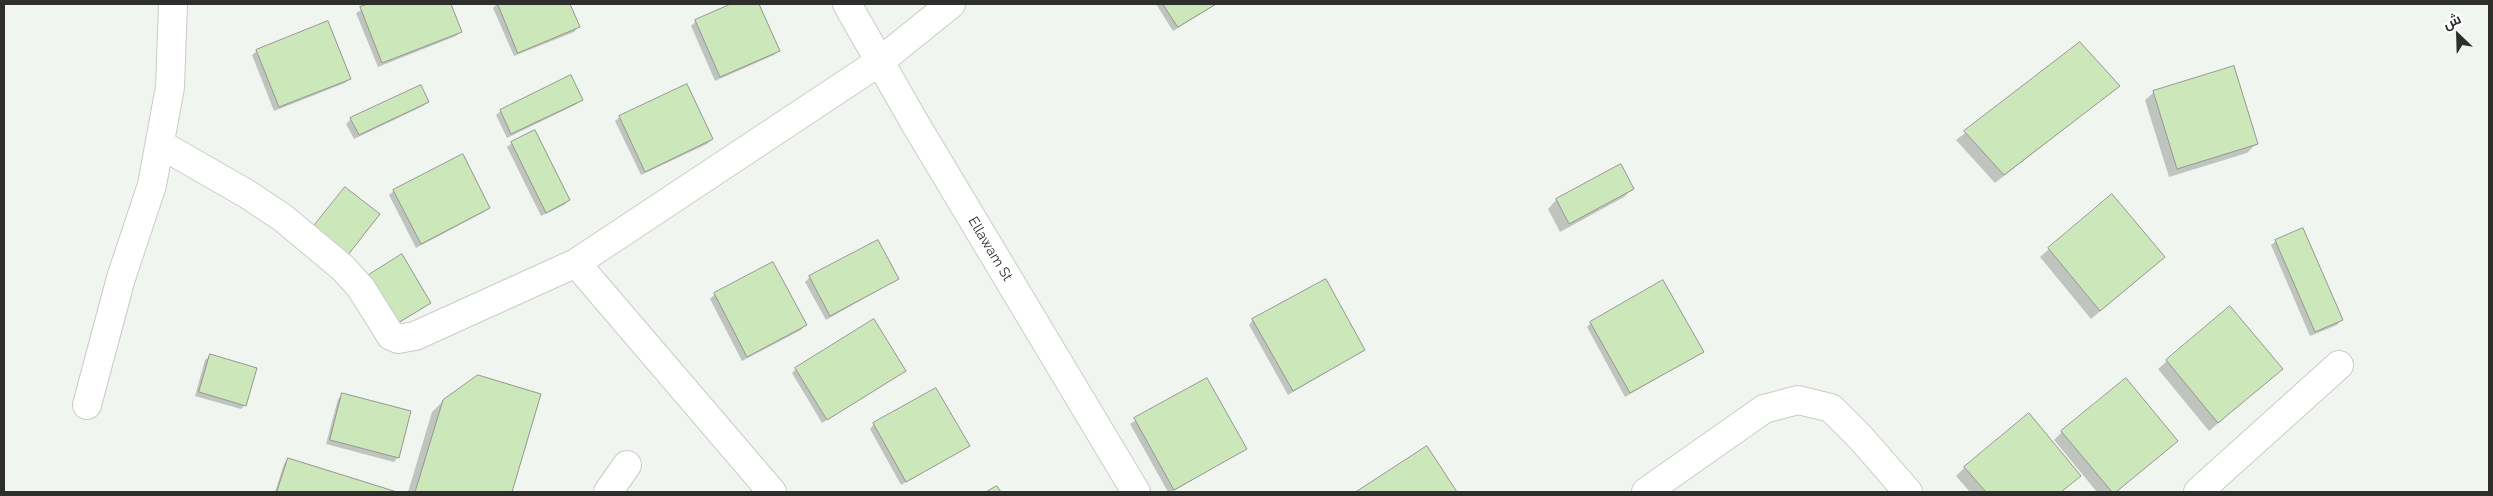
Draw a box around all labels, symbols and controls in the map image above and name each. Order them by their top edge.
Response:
north arrow [2433,10,2483,60]
text: ش [2440,10,2463,32]
street label: Ellawam St [964,214,1016,284]

